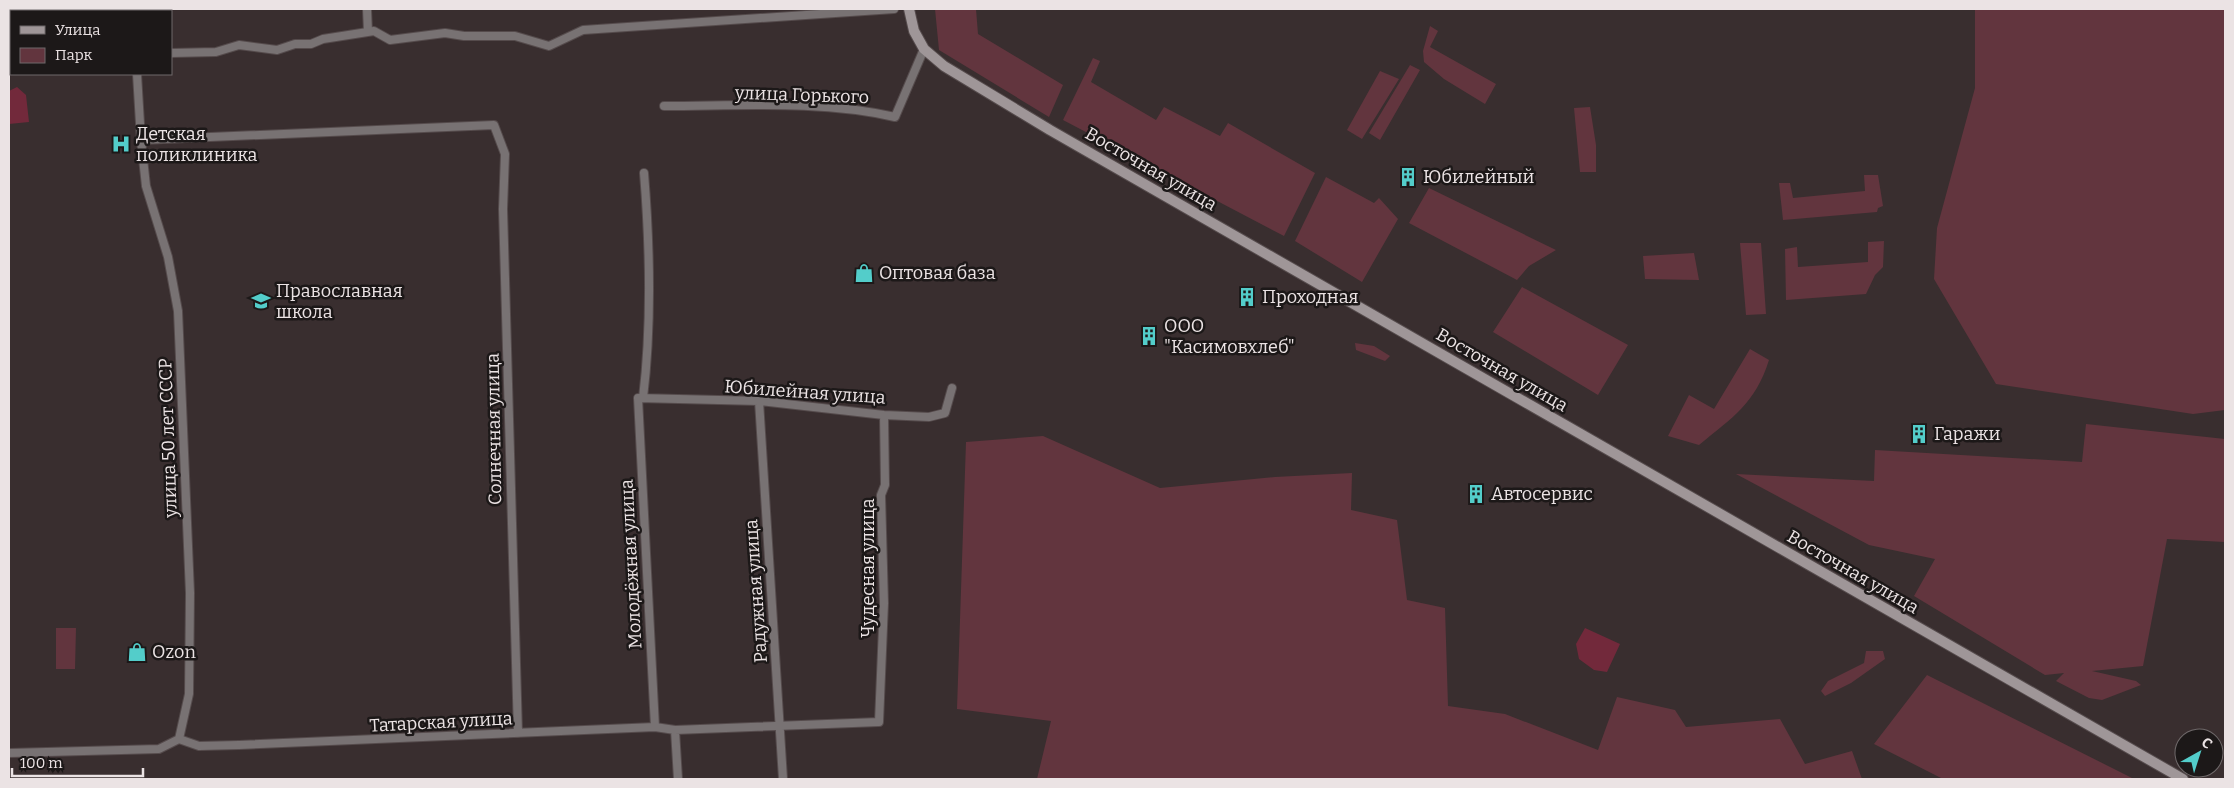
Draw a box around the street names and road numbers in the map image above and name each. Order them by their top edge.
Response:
street label: улица Горького [734,82,869,108]
street label: Восточная улица [1081,122,1221,216]
street label: Восточная улица [1432,323,1572,417]
street label: Солнечная улица [482,353,506,505]
street label: улица 50 лет СССР [154,358,182,519]
street label: Юбилейная улица [724,375,887,409]
street label: Молодёжная улица [616,478,646,649]
street label: Чудесная улица [857,498,879,638]
street label: Радужная улица [740,518,772,663]
street label: Восточная улица [1783,525,1923,619]
street label: Татарская улица [369,707,513,737]

